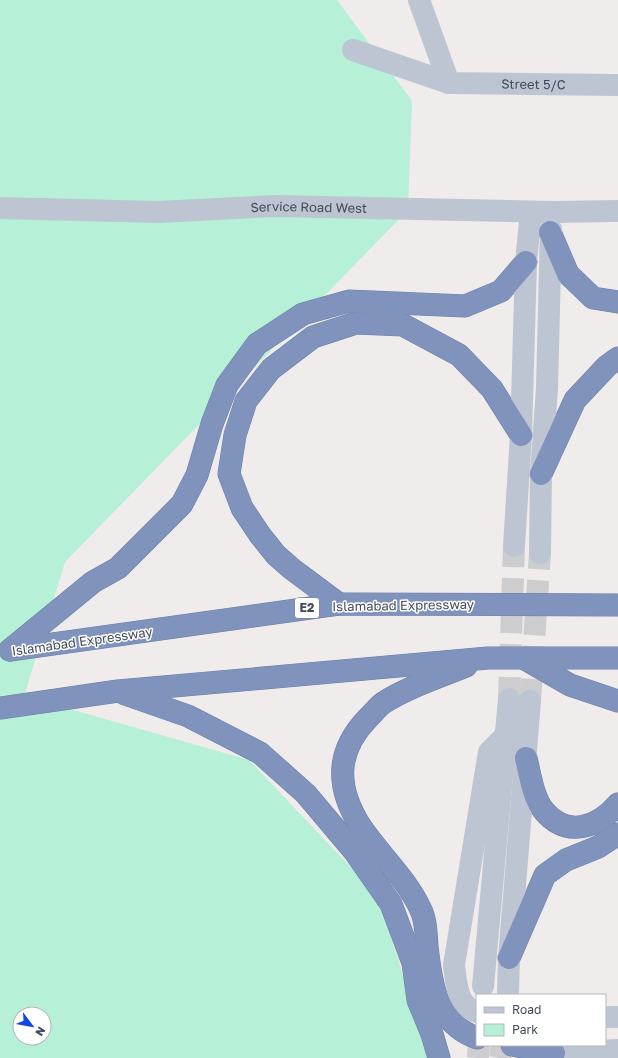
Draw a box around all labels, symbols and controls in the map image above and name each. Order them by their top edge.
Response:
street label: Street 5/C [501,76,566,92]
street label: Service Road West [250,198,367,216]
street label: Islamabad Expressway [332,596,475,614]
road number: E2 [295,598,319,618]
street label: Islamabad Expressway [11,623,154,659]
legend [476,994,606,1046]
text: Road [512,1002,541,1017]
north arrow [12,1006,52,1046]
text: Park [512,1022,538,1037]
text: N [33,1025,49,1039]

